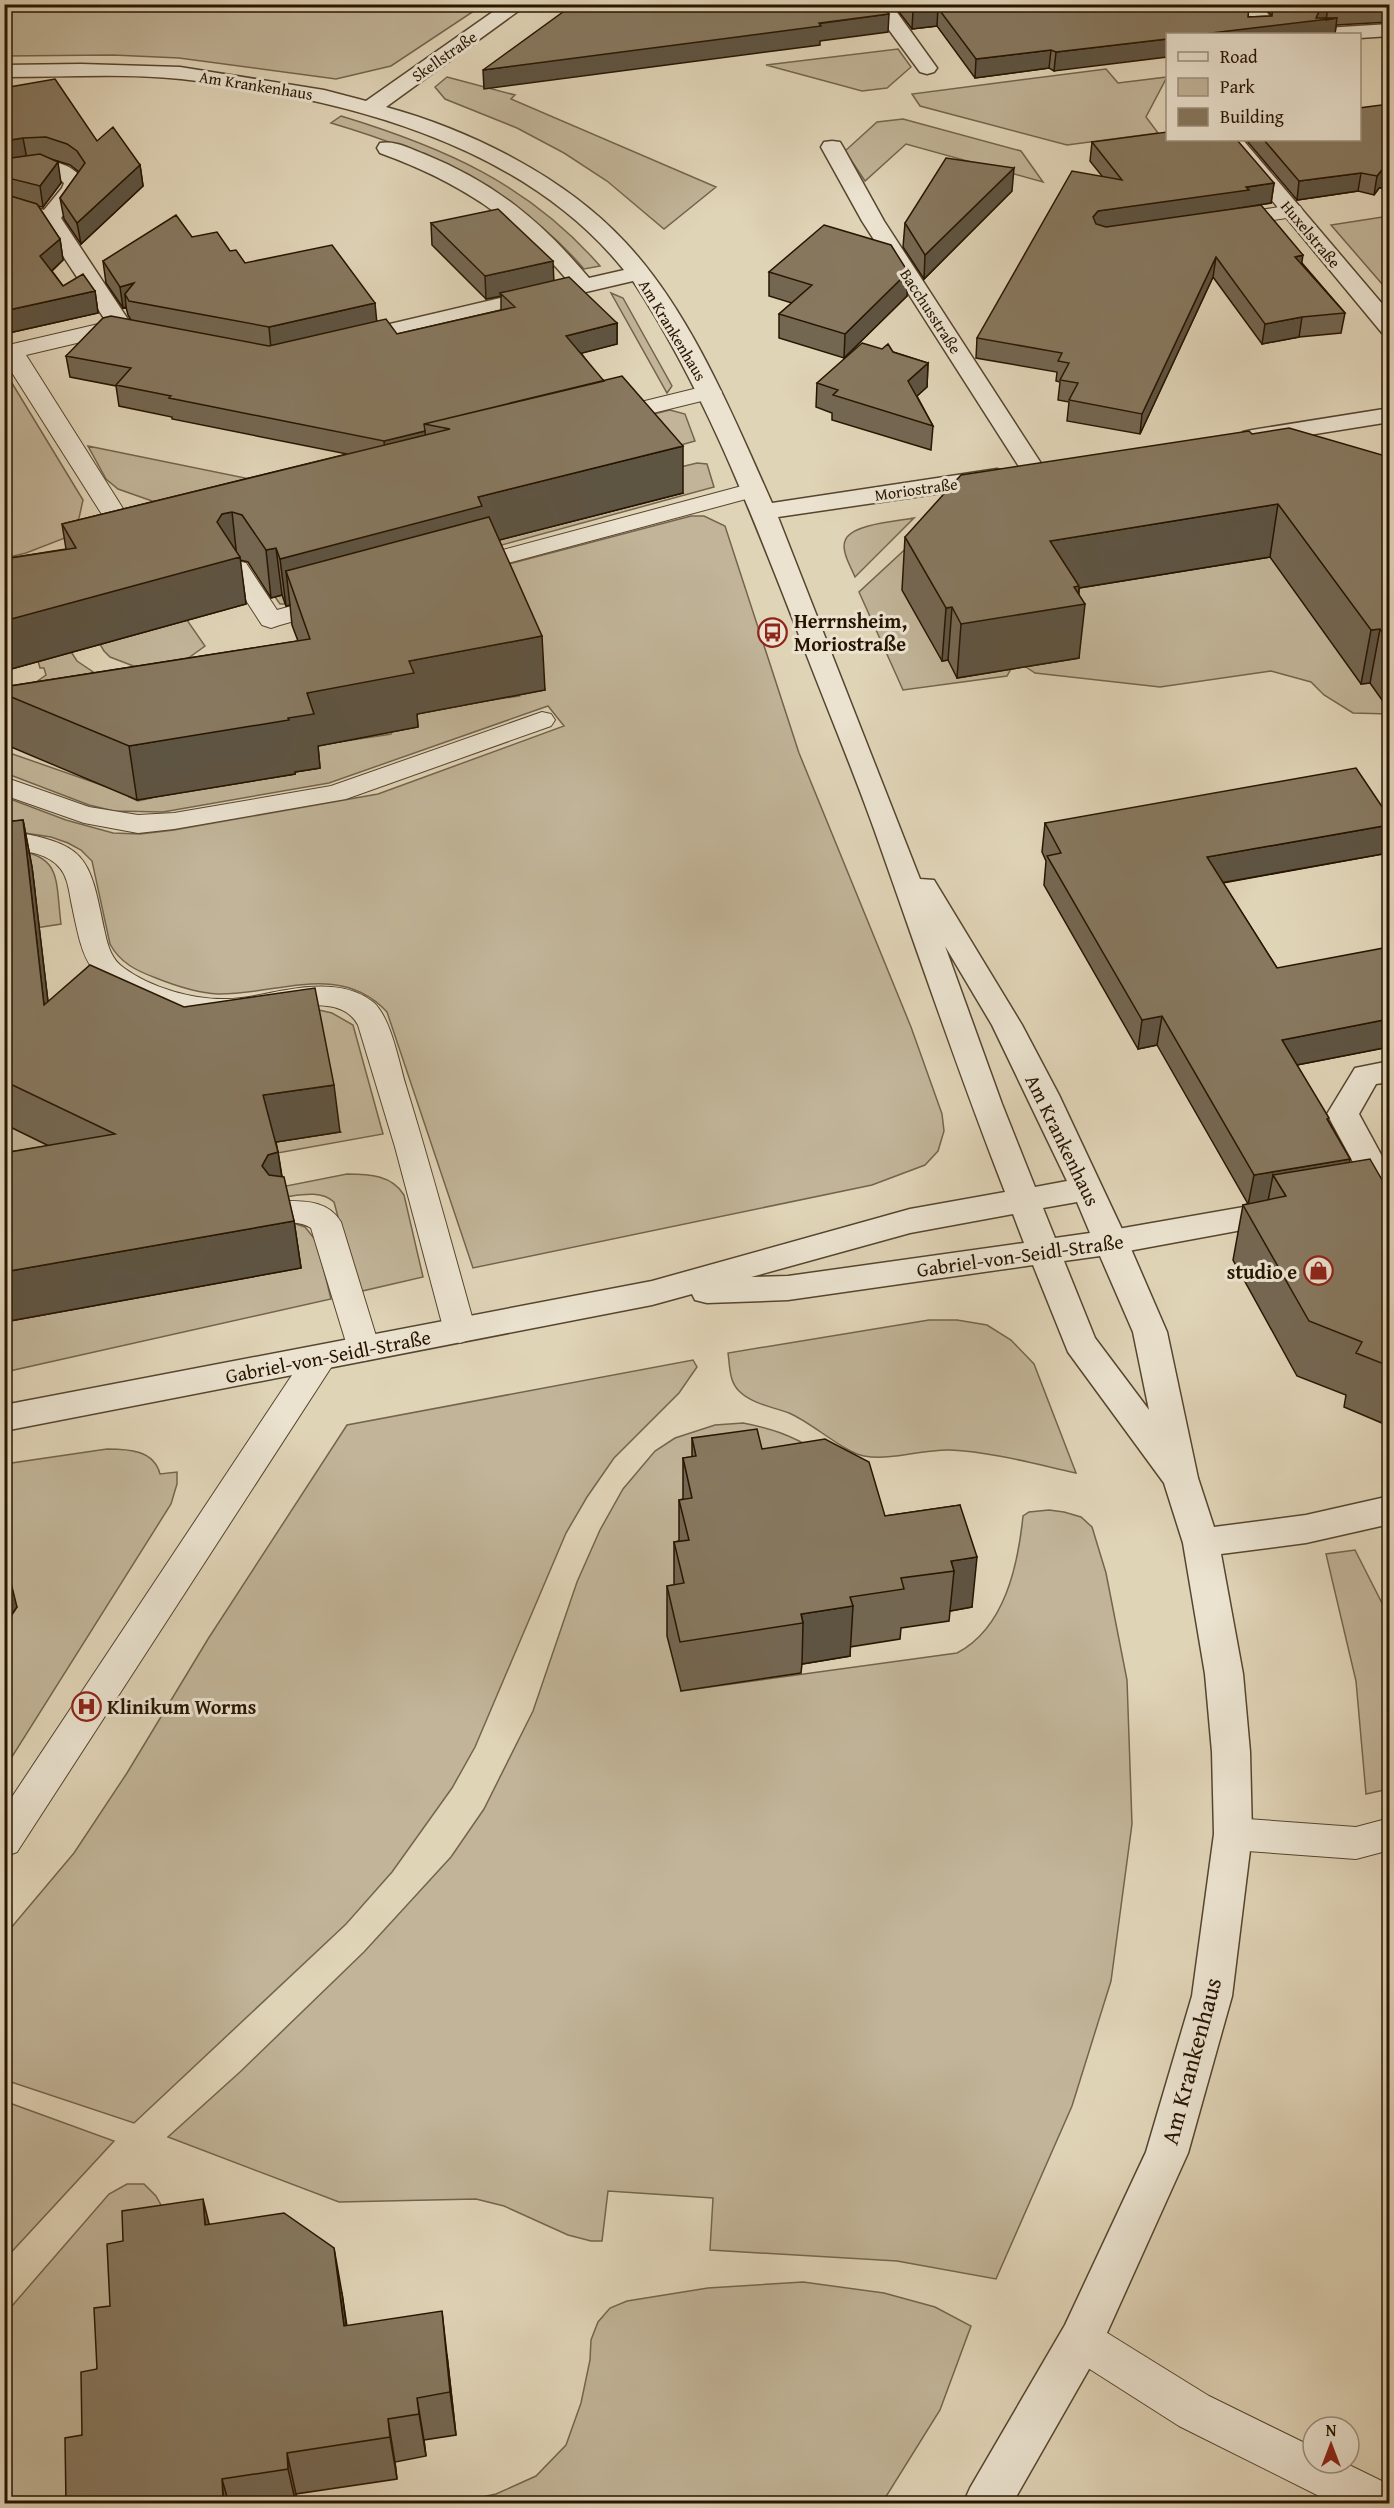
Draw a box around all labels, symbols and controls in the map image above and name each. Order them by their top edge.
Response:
street label: Skellstraße [406,25,482,87]
legend [1166,33,1361,141]
text: Road [1220,43,1258,70]
street label: Am Krankenhaus [198,64,314,106]
text: Park [1220,73,1256,100]
text: Building [1220,103,1284,130]
street label: Huxelstraße [1275,195,1347,273]
street label: Bacchusstraße [894,264,968,358]
street label: Am Krankenhaus [633,275,713,385]
street label: Moriostraße [873,471,959,507]
place label: Herrnsheim, Moriostraße [794,606,907,658]
bus stop icon: Herrnsheim, Moriostraße [757,616,789,648]
street label: Am Krankenhaus [1019,1069,1107,1211]
street label: Gabriel-von-Seidl-Straße [915,1226,1125,1284]
shop icon: studio e [1302,1255,1334,1287]
place label: studio e [1227,1257,1297,1286]
street label: Gabriel-von-Seidl-Straße [223,1322,433,1390]
hospital icon: Klinikum Worms [70,1690,102,1722]
place label: Klinikum Worms [107,1692,256,1721]
street label: Am Krankenhaus [1152,1973,1230,2149]
north arrow [1301,2415,1361,2475]
text: N [1326,2418,1337,2442]

